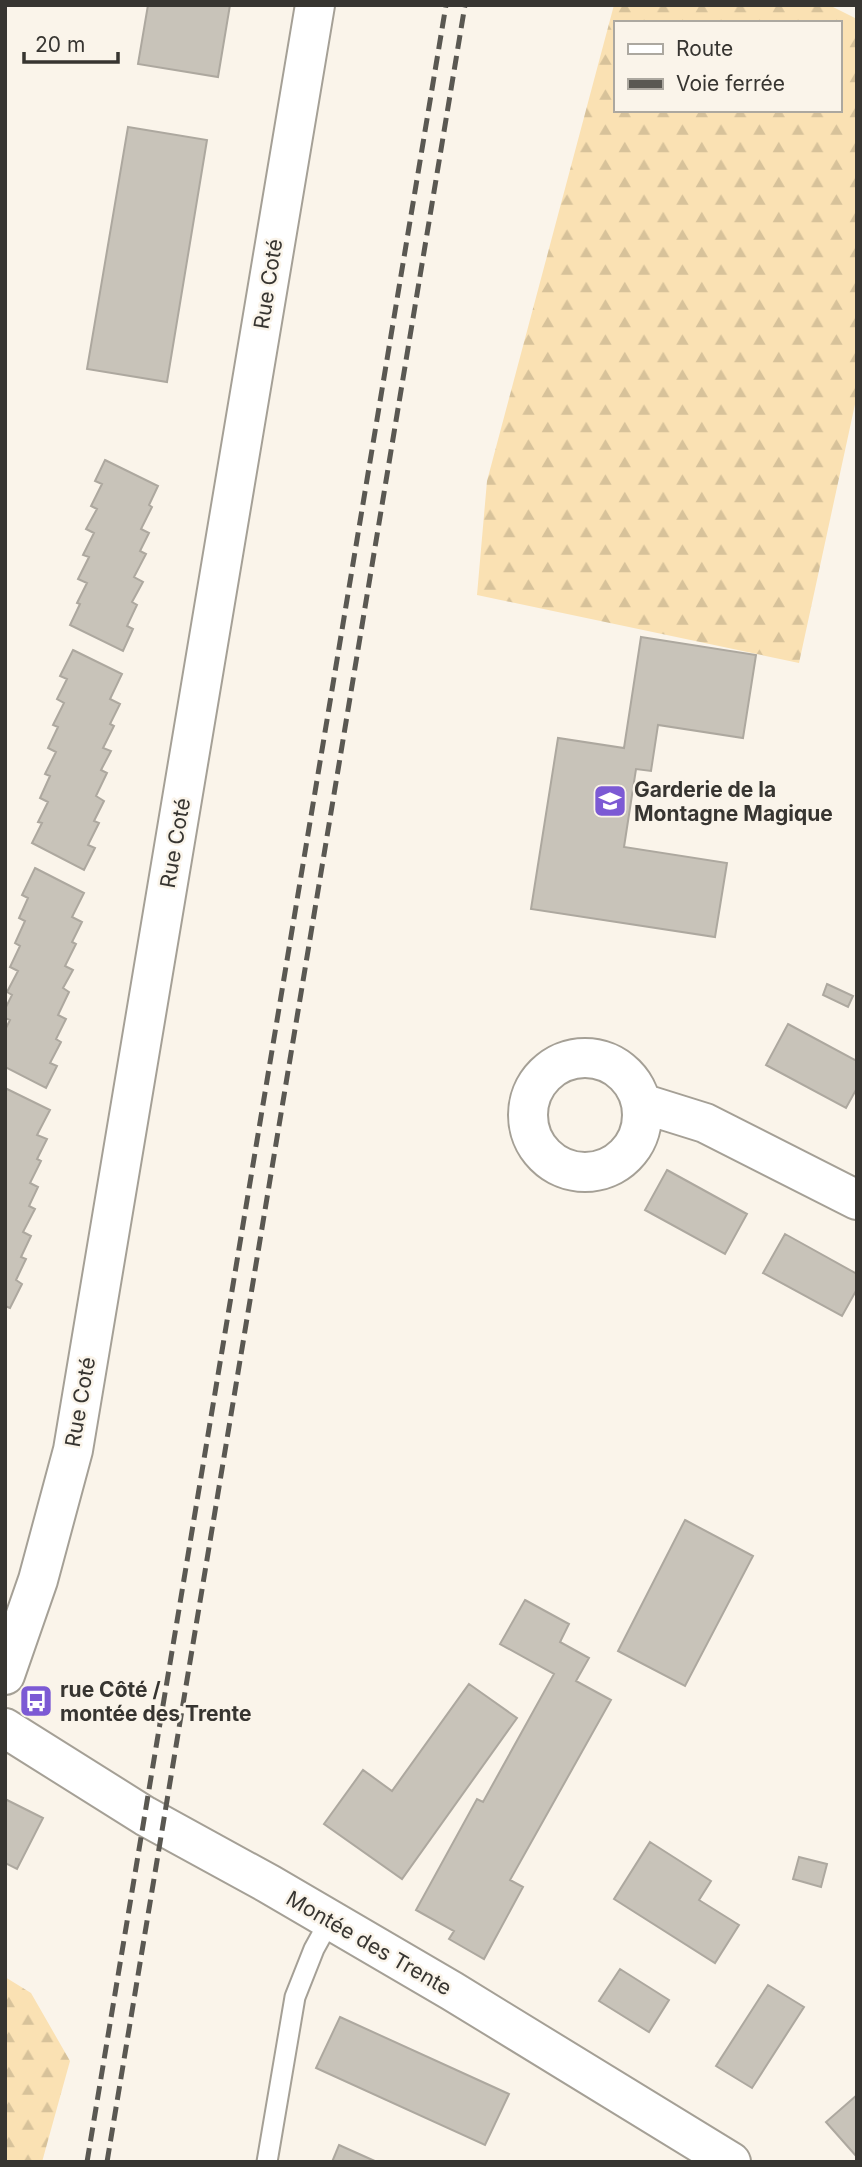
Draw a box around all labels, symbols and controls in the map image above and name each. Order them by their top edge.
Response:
scale bar [24,21,119,65]
legend [614,21,841,112]
text: 20 m [35,32,85,57]
text: Route [676,36,733,61]
text: Voie ferrée [676,71,785,96]
street label: Rue Coté [249,237,287,331]
place label: Garderie de la Montagne Magique [634,777,833,826]
school or university icon: Garderie de la Montagne Magique [591,782,629,820]
street label: Rue Coté [155,796,195,890]
street label: Rue Coté [60,1355,100,1449]
place label: rue Côté / montée des Trente [60,1677,252,1726]
bus stop icon: rue Côté / montée des Trente [17,1682,55,1720]
street label: Montée des Trente [282,1886,456,2000]

